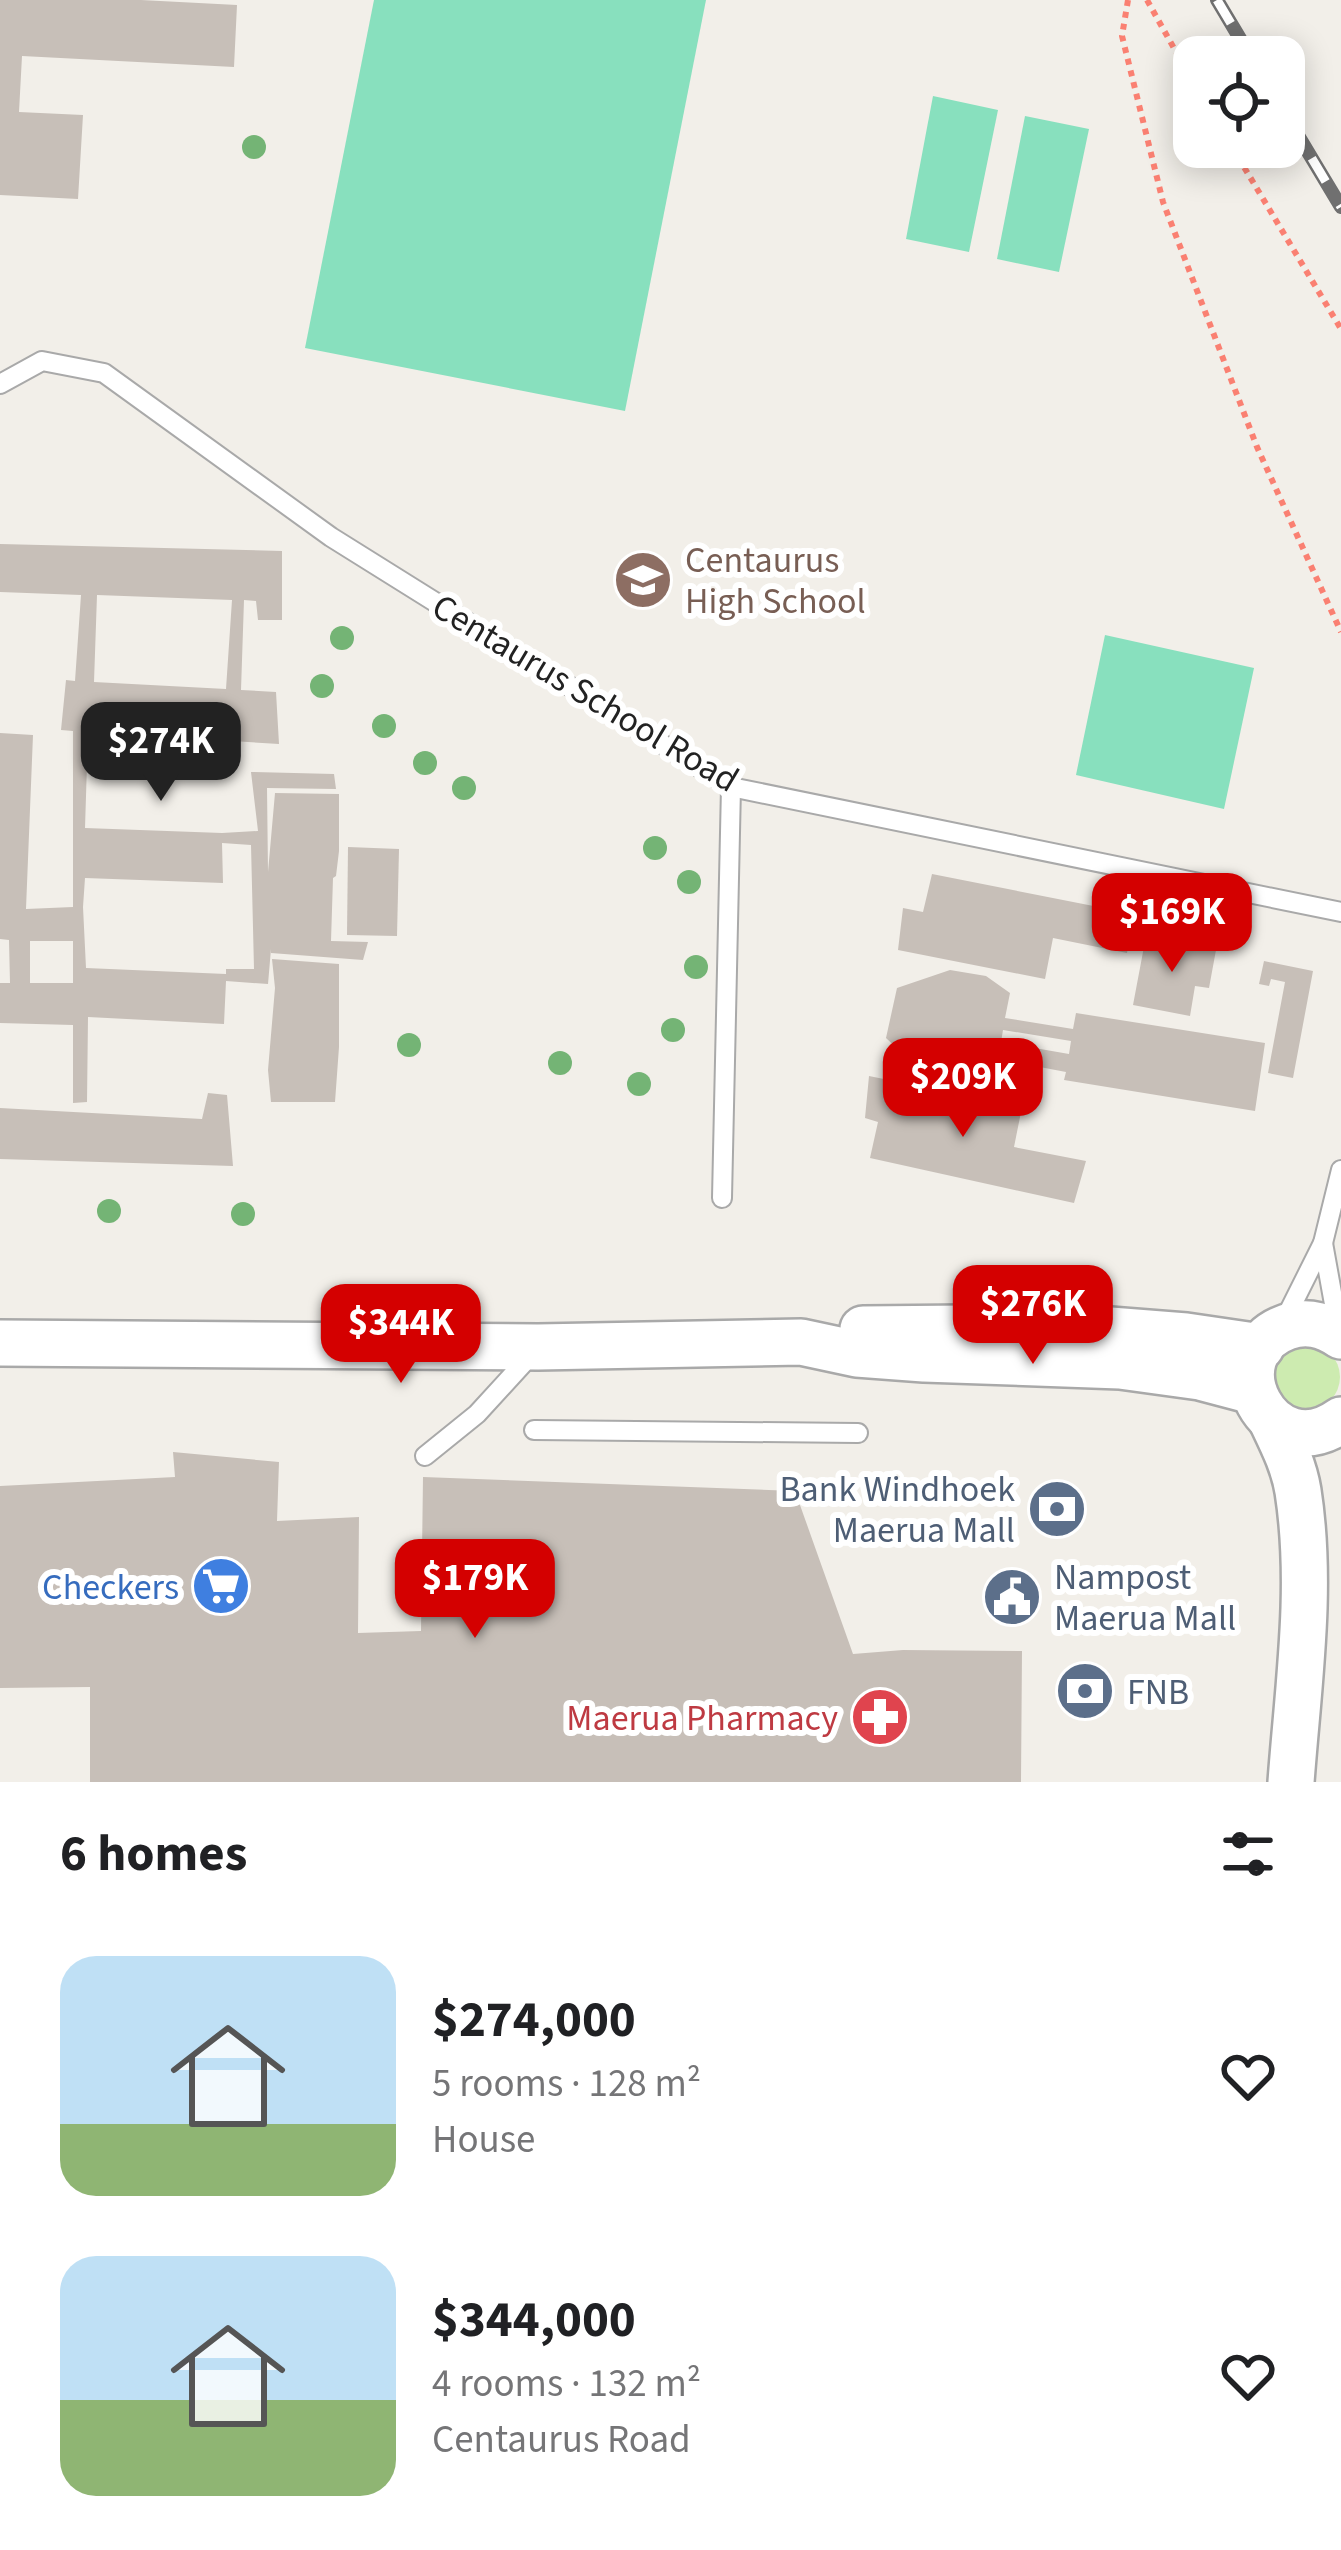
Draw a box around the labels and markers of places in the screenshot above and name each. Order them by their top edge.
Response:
place label: Centaurus High School [685,535,866,627]
school or university icon: Centaurus High School [612,549,674,611]
pin: $274K [77,702,245,804]
pin: $169K [1088,873,1256,975]
pin: $209K [879,1038,1047,1140]
pin: $276K [949,1265,1117,1367]
pin: $344K [317,1284,485,1386]
place label: Bank Windhoek Maerua Mall [779,1464,1015,1556]
bank icon: Bank Windhoek Maerua Mall [1026,1478,1088,1540]
pin: $179K [391,1539,559,1641]
place label: Nampost Maerua Mall [1054,1552,1236,1644]
supermarket icon: Checkers [190,1555,252,1617]
place label: Checkers [42,1562,179,1613]
public building icon: Nampost Maerua Mall [981,1566,1043,1628]
bank icon: FNB [1054,1660,1116,1722]
place label: FNB [1127,1667,1189,1718]
pharmacy icon: Maerua Pharmacy [849,1686,911,1748]
place label: Maerua Pharmacy [566,1693,838,1744]

